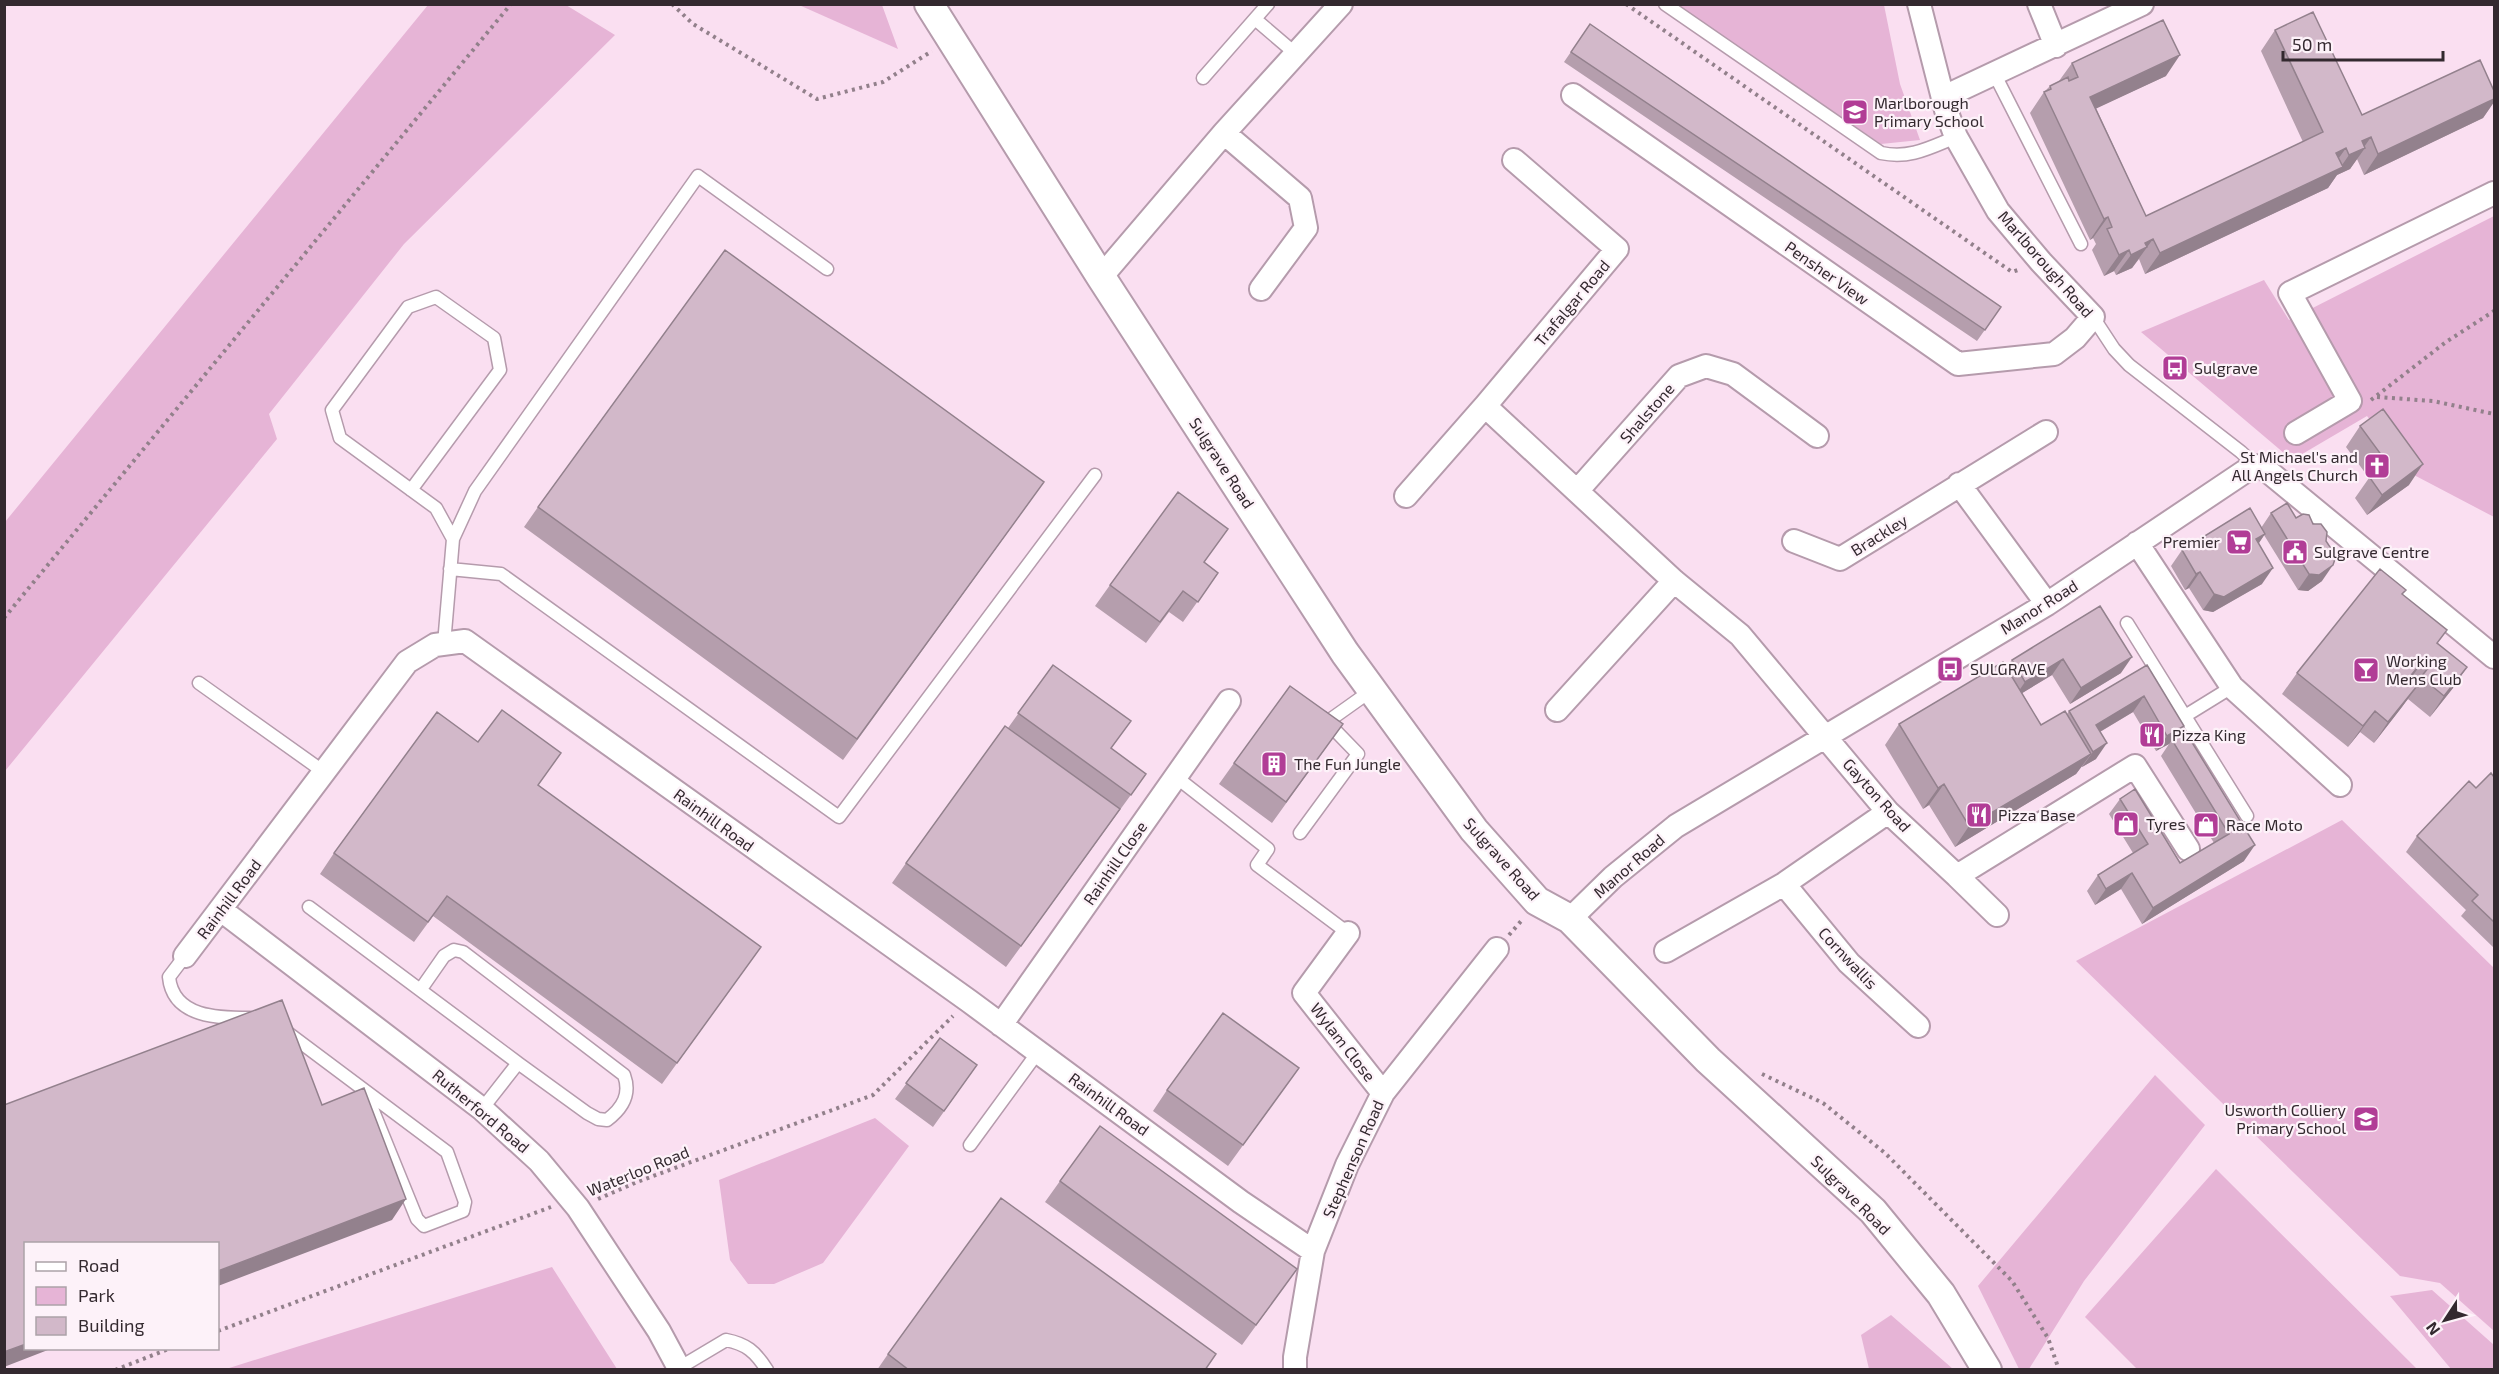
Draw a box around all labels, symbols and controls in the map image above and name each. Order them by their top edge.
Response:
scale bar [2283,24,2444,62]
text: 50 m [2292,33,2332,55]
place label: Marlborough Primary School [1874,93,1984,130]
school or university icon: Marlborough Primary School [1840,97,1870,127]
street label: Marlborough Road [1995,206,2098,321]
street label: Pensher View [1782,237,1873,308]
street label: Trafalgar Road [1530,256,1613,350]
bus stop icon: Sulgrave [2160,353,2190,383]
place label: Sulgrave [2194,358,2258,377]
street label: Shalstone [1616,379,1678,446]
street label: Sulgrave Road [1186,414,1259,512]
place label: St Michael's and All Angels Church [2232,447,2358,484]
church icon: St Michael's and All Angels Church [2362,451,2392,481]
street label: Brackley [1847,510,1911,559]
supermarket icon: Premier [2224,527,2254,557]
place label: Premier [2163,532,2221,551]
public building icon: Sulgrave Centre [2280,537,2310,567]
place label: Sulgrave Centre [2314,542,2429,561]
street label: Manor Road [1997,575,2081,638]
place label: Working Mens Club [2386,651,2462,688]
bus stop icon: SULGRAVE [1935,654,1965,684]
bar icon: Working Mens Club [2351,655,2381,685]
place label: SULGRAVE [1970,659,2046,678]
restaurant icon: Pizza King [2137,720,2167,750]
place label: Pizza King [2172,725,2246,744]
building icon: The Fun Jungle [1259,749,1289,779]
place label: The Fun Jungle [1294,754,1401,773]
street label: Gayton Road [1839,754,1915,835]
street label: Rainhill Road [670,784,758,855]
restaurant icon: Pizza Base [1964,800,1994,830]
place label: Pizza Base [1998,805,2076,824]
shop icon: Tyres [2111,809,2141,839]
shop icon: Race Moto [2191,810,2221,840]
street label: Sulgrave Road [1460,814,1544,904]
place label: Tyres [2146,814,2186,833]
place label: Race Moto [2226,815,2303,834]
street label: Rainhill Close [1079,817,1150,908]
street label: Manor Road [1589,830,1668,902]
street label: Rainhill Road [193,855,265,942]
street label: Cornwallis [1815,923,1882,992]
street label: Wylam Close [1307,999,1380,1085]
street label: Rutherford Road [429,1065,534,1157]
street label: Rainhill Road [1065,1068,1153,1139]
street label: Stephenson Road [1318,1097,1387,1221]
place label: Usworth Colliery Primary School [2224,1100,2347,1137]
school or university icon: Usworth Colliery Primary School [2351,1104,2381,1134]
street label: Waterloo Road [584,1141,692,1200]
street label: Sulgrave Road [1808,1151,1895,1238]
legend [24,1242,219,1350]
text: Road [78,1254,119,1276]
text: Park [78,1284,115,1306]
north arrow [2415,1290,2475,1350]
text: Building [78,1314,145,1336]
text: N [2421,1319,2444,1339]

